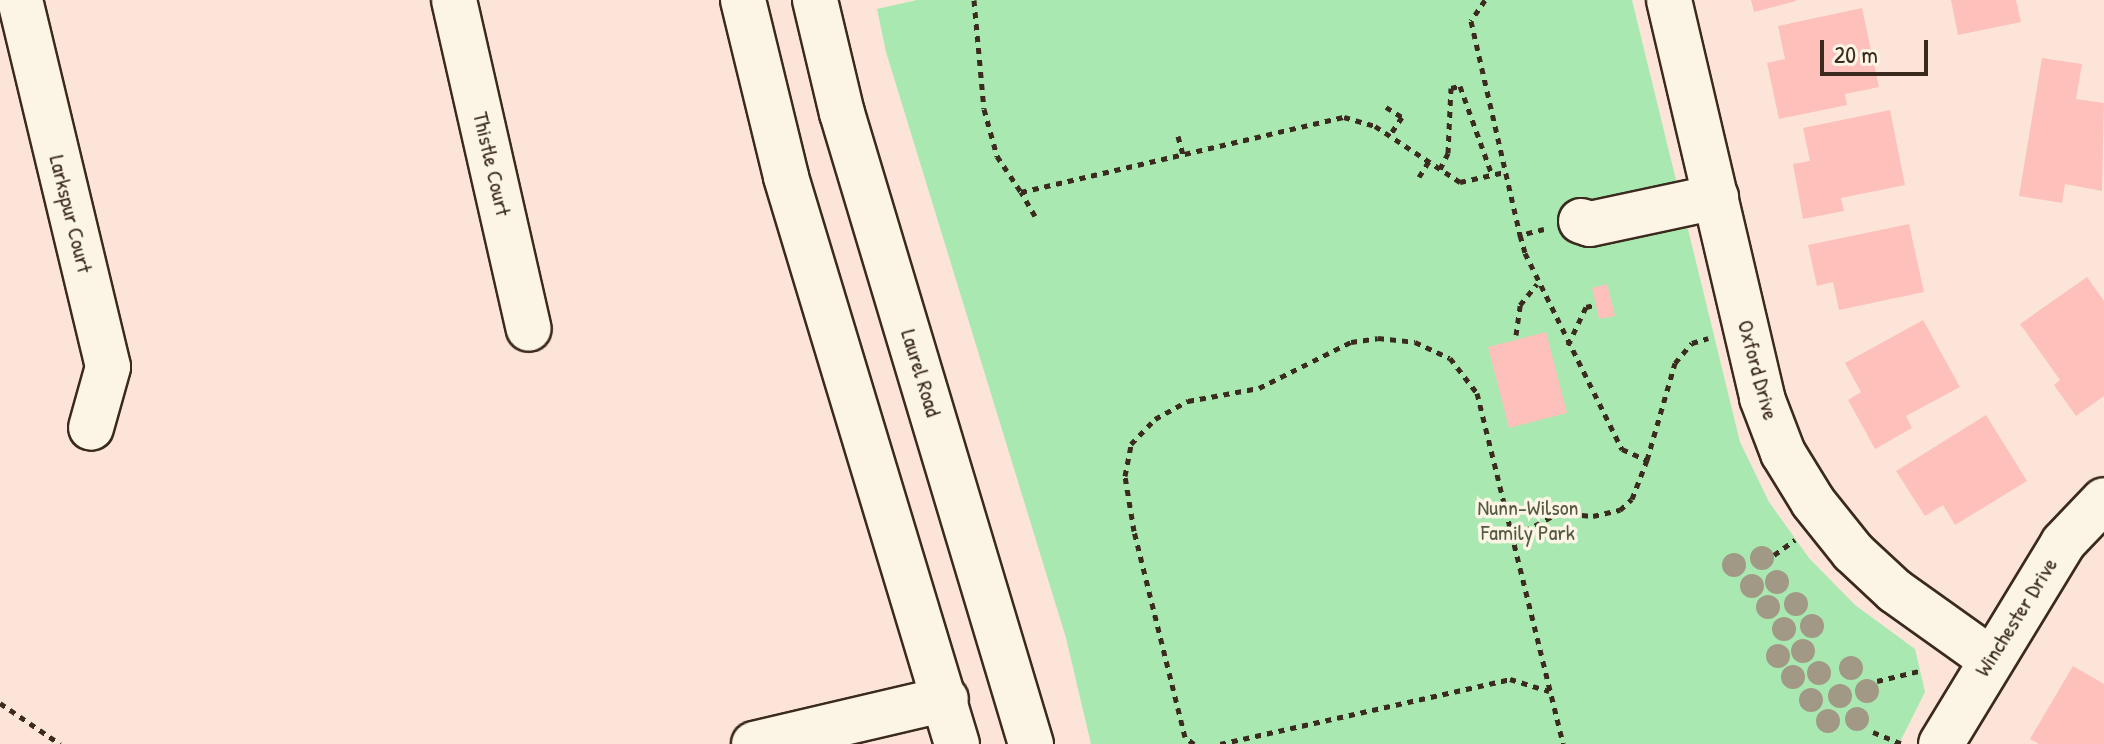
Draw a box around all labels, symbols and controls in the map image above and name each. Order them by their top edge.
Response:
scale bar [1824,24,1932,74]
text: 20 m [1834,38,1878,70]
street label: Thistle Court [467,109,517,219]
street label: Larkspur Court [44,152,98,276]
street label: Oxford Drive [1732,317,1784,423]
street label: Laurel Road [895,326,947,420]
park label: Nunn-Wilson Family Park [1478,494,1578,546]
street label: Winchester Drive [1969,553,2063,681]

